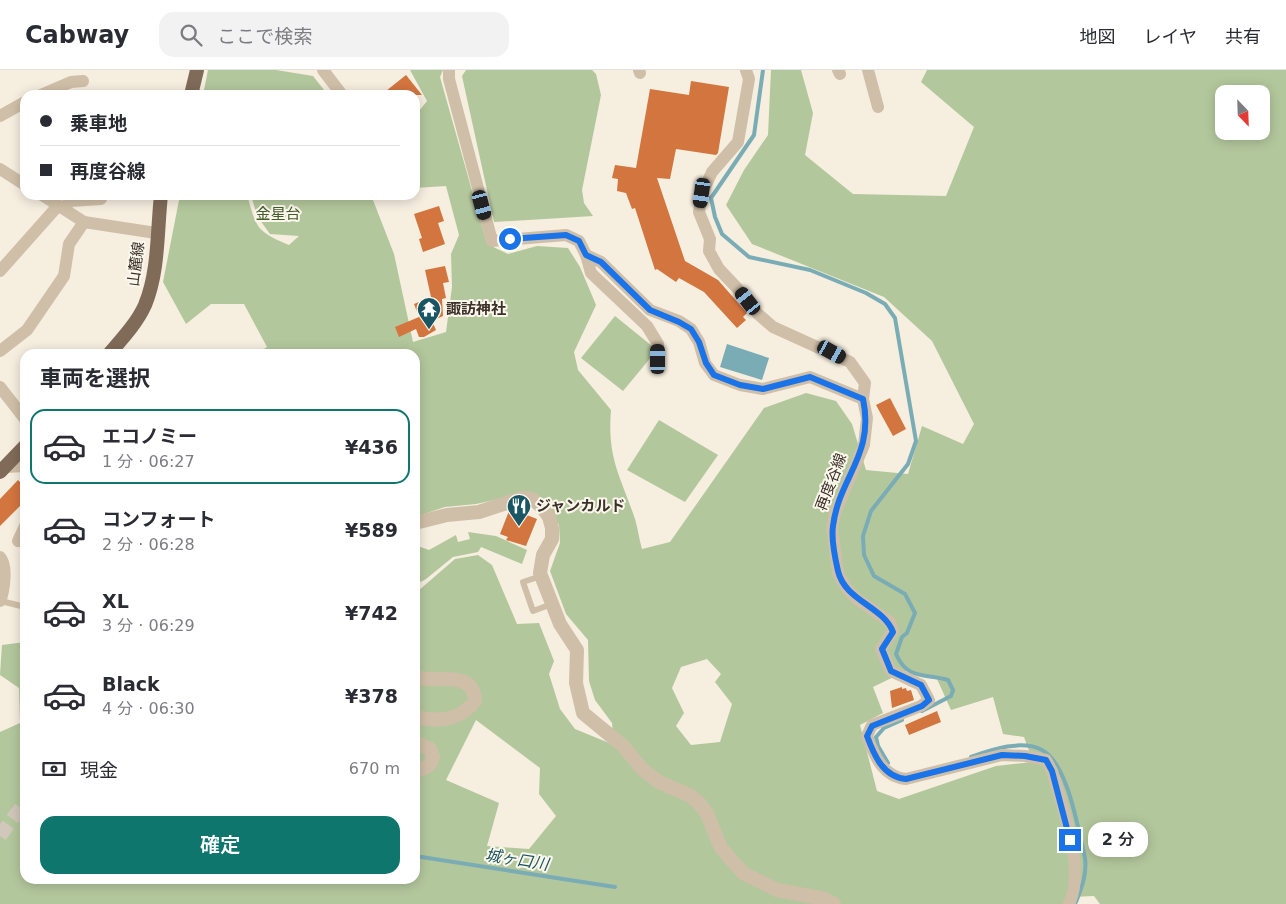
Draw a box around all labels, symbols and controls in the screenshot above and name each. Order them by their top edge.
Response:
search box [159,12,509,57]
text: Cabway [25,21,129,49]
icon: search [177,21,205,49]
text: ここで検索 [217,25,312,47]
text: 地図 [1080,26,1116,47]
text: レイヤ [1144,26,1197,47]
text: 共有 [1225,26,1261,47]
north arrow [1215,85,1270,140]
map controls [1215,85,1270,140]
text: 乗車地 [70,112,127,134]
text: 再度谷線 [70,160,146,182]
car [692,177,711,209]
car [470,189,493,221]
park label: 金星台 [255,205,301,223]
route start [499,228,521,250]
street label: 山麓線 [124,241,148,287]
car [732,285,763,317]
temple icon: 諏訪神社 [416,296,442,330]
place label: 諏訪神社 [446,300,506,318]
car [815,338,848,366]
car [650,344,665,374]
text: 車両を選択 [40,366,150,391]
icon: car [42,424,87,469]
text: エコノミー [102,425,197,447]
text: ¥436 [345,436,398,458]
street label: 再度谷線 [812,451,850,513]
text: 1 分 · 06:27 [102,452,195,471]
restaurant icon: ジャンカルド [506,493,532,527]
place label: ジャンカルド [536,497,625,515]
icon: car [42,507,87,552]
text: コンフォート [102,508,215,530]
text: ¥589 [345,519,398,541]
text: 2 分 · 06:28 [102,535,195,554]
icon: car [42,590,87,635]
text: XL [102,590,129,612]
text: ¥742 [345,602,398,624]
text: 3 分 · 06:29 [102,616,195,635]
icon: car [42,673,87,718]
text: Black [102,673,160,695]
text: ¥378 [345,685,398,707]
text: 4 分 · 06:30 [102,699,195,718]
icon: cash [40,755,68,783]
text: 現金 [80,759,118,781]
text: 670 m [349,759,400,778]
button: 確定 [40,816,400,874]
callout: 2 分 [1088,822,1148,858]
route end [1059,829,1081,851]
text: 2 分 [1102,830,1134,849]
water label: 城ヶ口川 [484,845,552,874]

